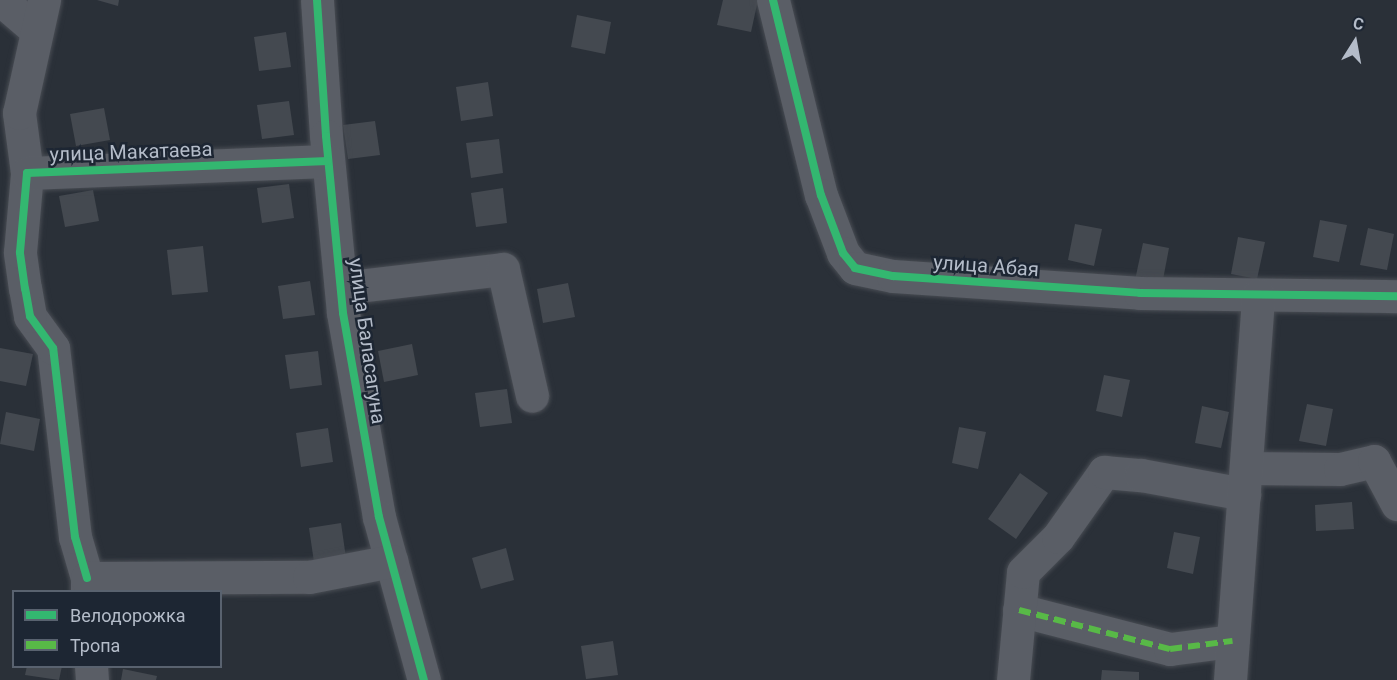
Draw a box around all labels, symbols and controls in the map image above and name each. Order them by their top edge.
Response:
north arrow [1325,12,1385,72]
text: С [1352,14,1365,34]
street label: улица Макатаева [49,137,213,167]
street label: улица Абая [932,250,1040,282]
street label: улица Баласагуна [343,256,391,426]
legend [12,590,222,668]
text: Велодорожка [70,605,185,626]
text: Тропа [70,635,120,656]

